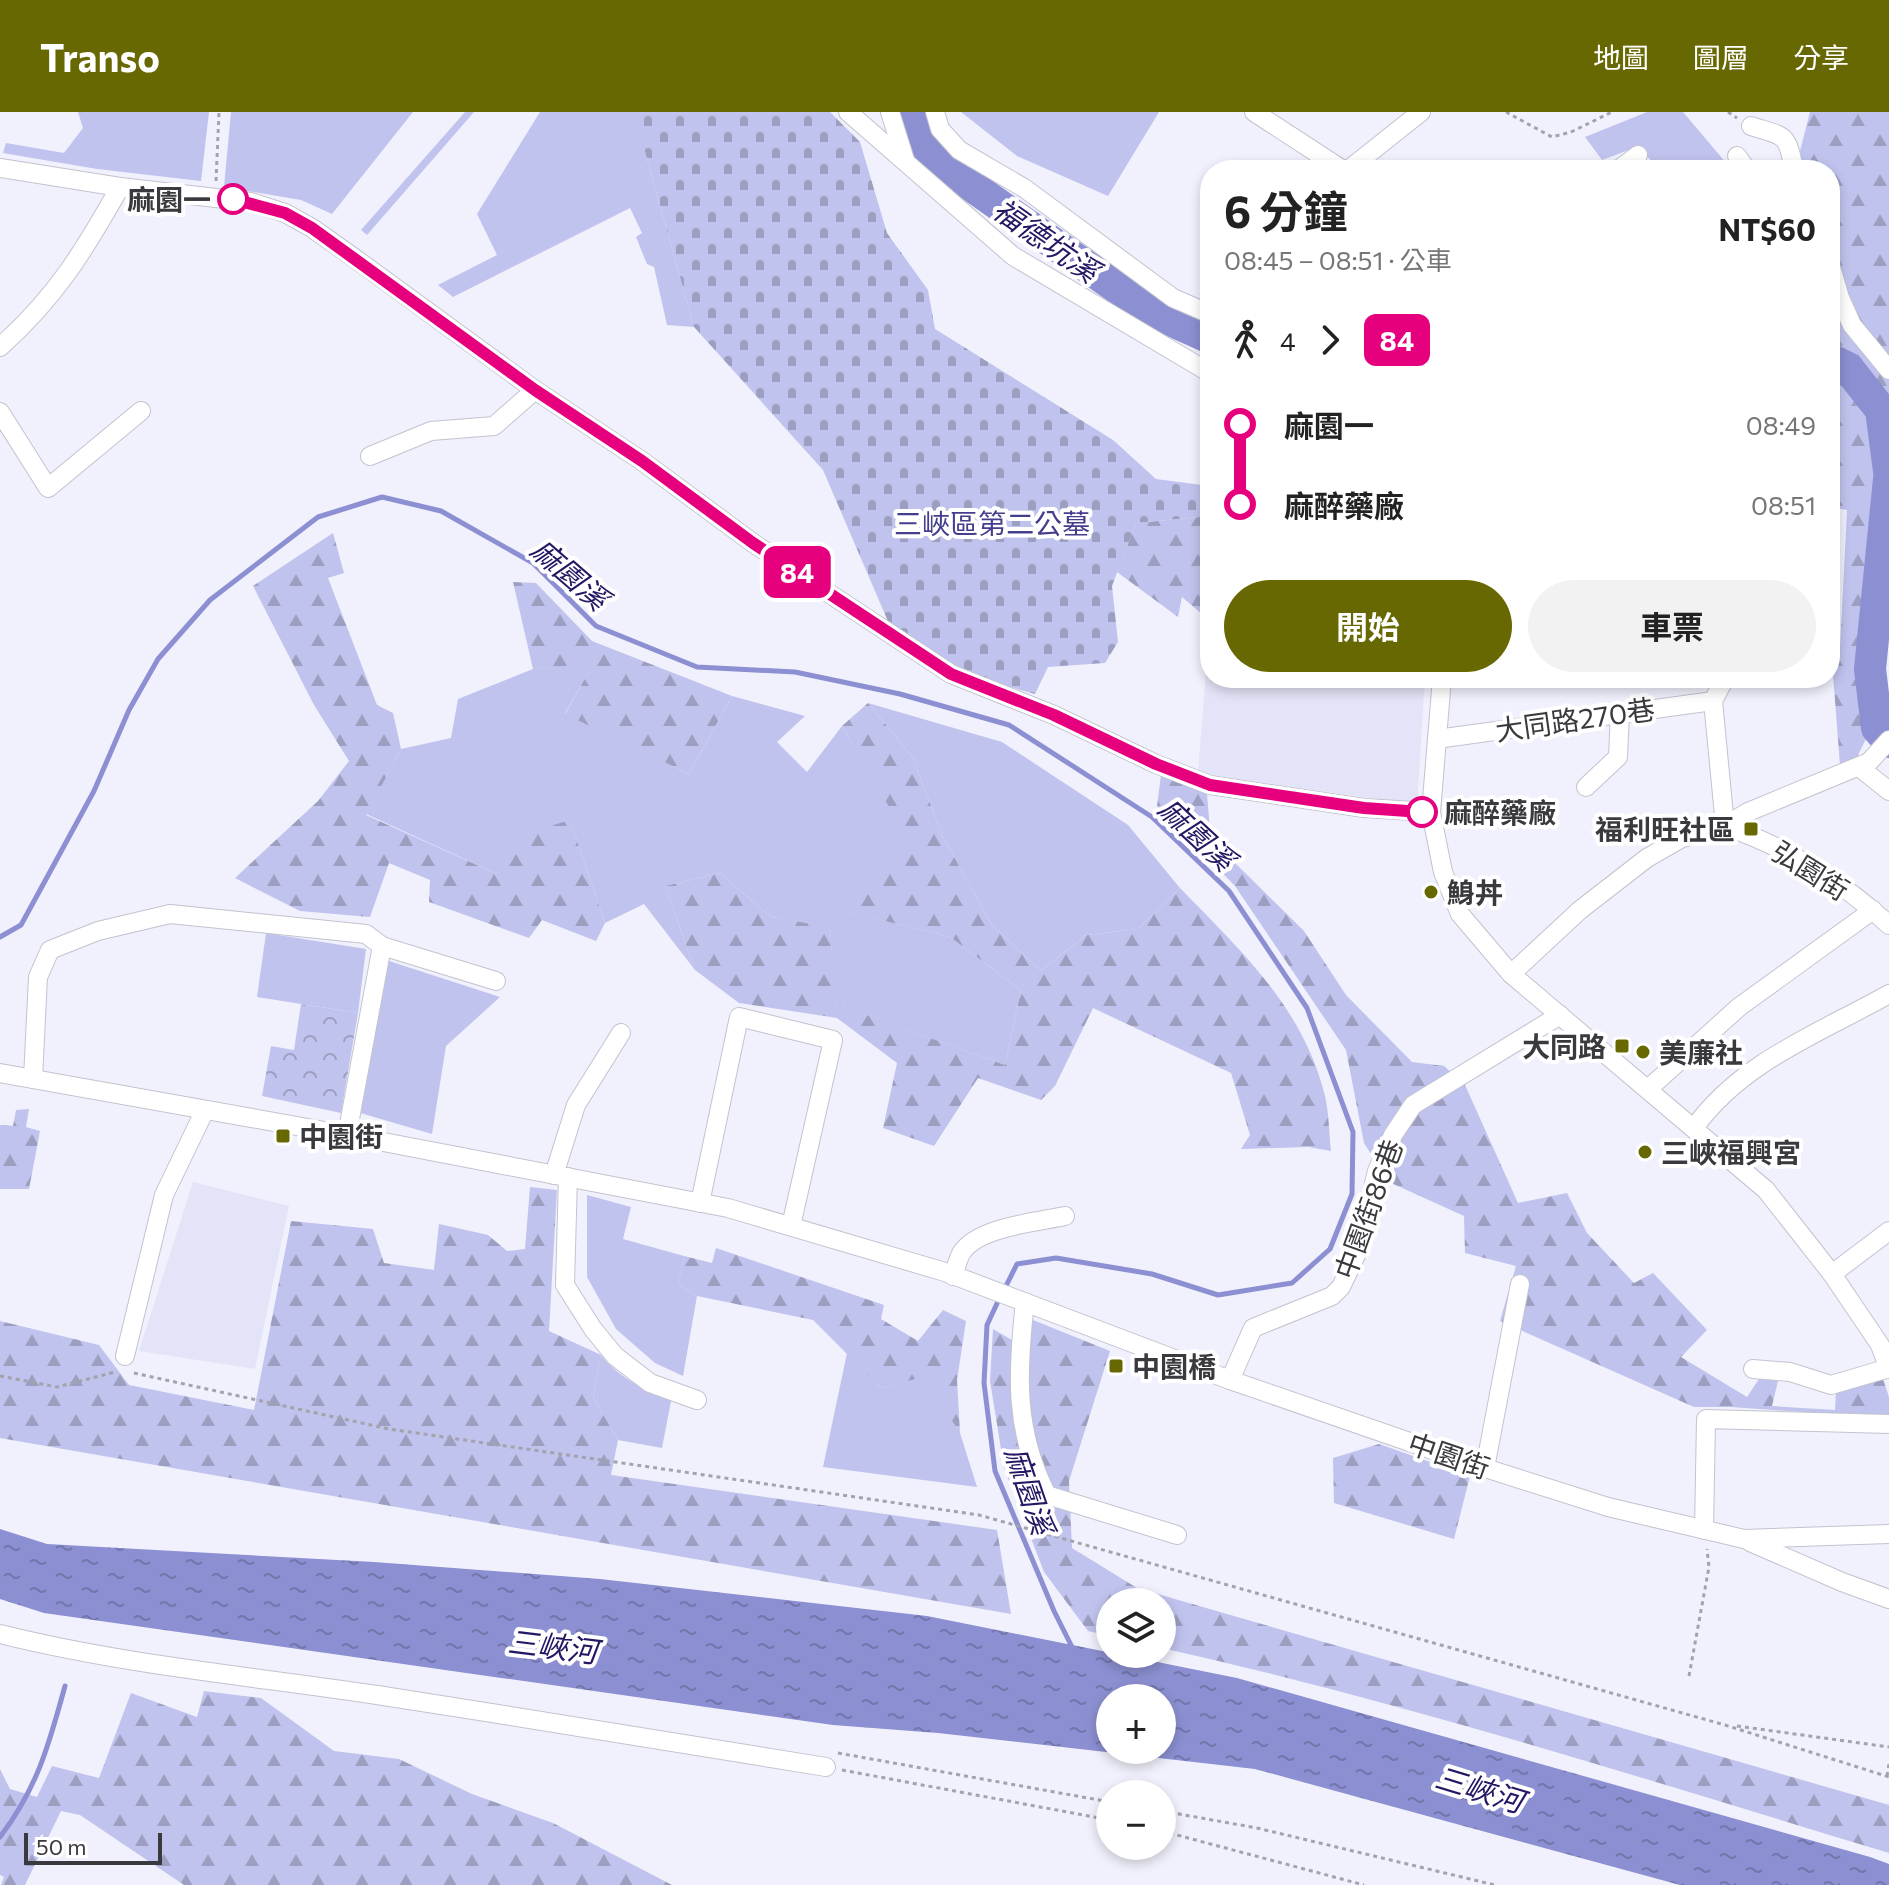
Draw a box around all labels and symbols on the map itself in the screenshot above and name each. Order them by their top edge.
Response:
place label: 麻園一 [127,182,211,216]
marker: 麻園一 [218,184,248,214]
water label: 福德坑溪 [987,189,1110,291]
park label: 三峽區第二公墓 [894,506,1090,540]
water label: 麻園溪 [525,530,620,619]
line badge: 84 [761,546,833,598]
street label: 大同路270巷 [1493,691,1657,747]
water label: 麻園溪 [1152,789,1246,880]
place label: 麻醉藥廠 [1444,795,1556,829]
marker: 麻醉藥廠 [1407,797,1437,827]
place label: 福利旺社區 [1595,812,1735,846]
marker: 福利旺社區 [1742,820,1760,838]
street label: 弘園街 [1766,833,1856,907]
place label: 鯓丼 [1447,875,1503,909]
marker: 鯓丼 [1422,883,1440,901]
place label: 大同路 [1522,1029,1606,1063]
place label: 美廉社 [1659,1035,1743,1069]
marker: 大同路 [1613,1037,1631,1055]
marker: 美廉社 [1634,1043,1652,1061]
place label: 中園街 [299,1119,383,1153]
marker: 中園街 [274,1127,292,1145]
street label: 中園街86巷 [1327,1135,1409,1283]
place label: 三峽福興宮 [1661,1135,1801,1169]
marker: 三峽福興宮 [1636,1143,1654,1161]
place label: 中園橋 [1132,1349,1216,1383]
marker: 中園橋 [1107,1357,1125,1375]
street label: 中園街 [1404,1425,1494,1485]
water label: 麻園溪 [999,1441,1064,1542]
water label: 三峽河 [506,1621,605,1669]
water label: 三峽河 [1432,1757,1533,1820]
scale bar [24,1829,162,1865]

